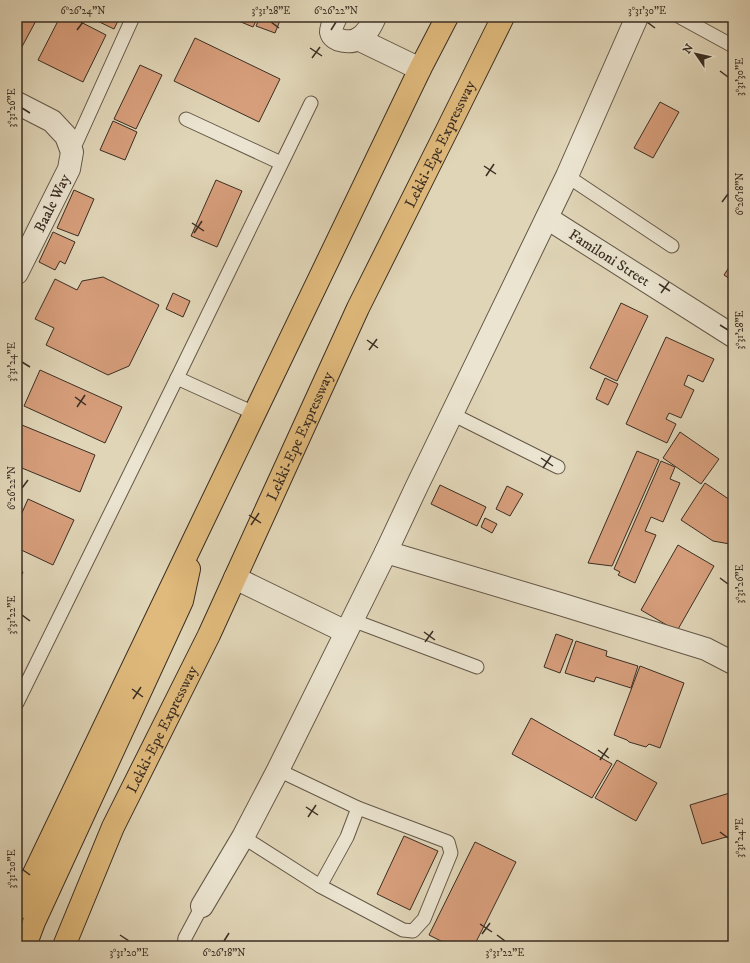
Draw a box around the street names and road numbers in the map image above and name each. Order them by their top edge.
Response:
street label: Lekki-Epe Expressway [401,77,480,211]
street label: Baale Way [30,170,75,235]
street label: Familoni Street [565,225,654,291]
street label: Lekki-Epe Expressway [262,368,338,504]
street label: Lekki-Epe Expressway [123,662,202,796]

